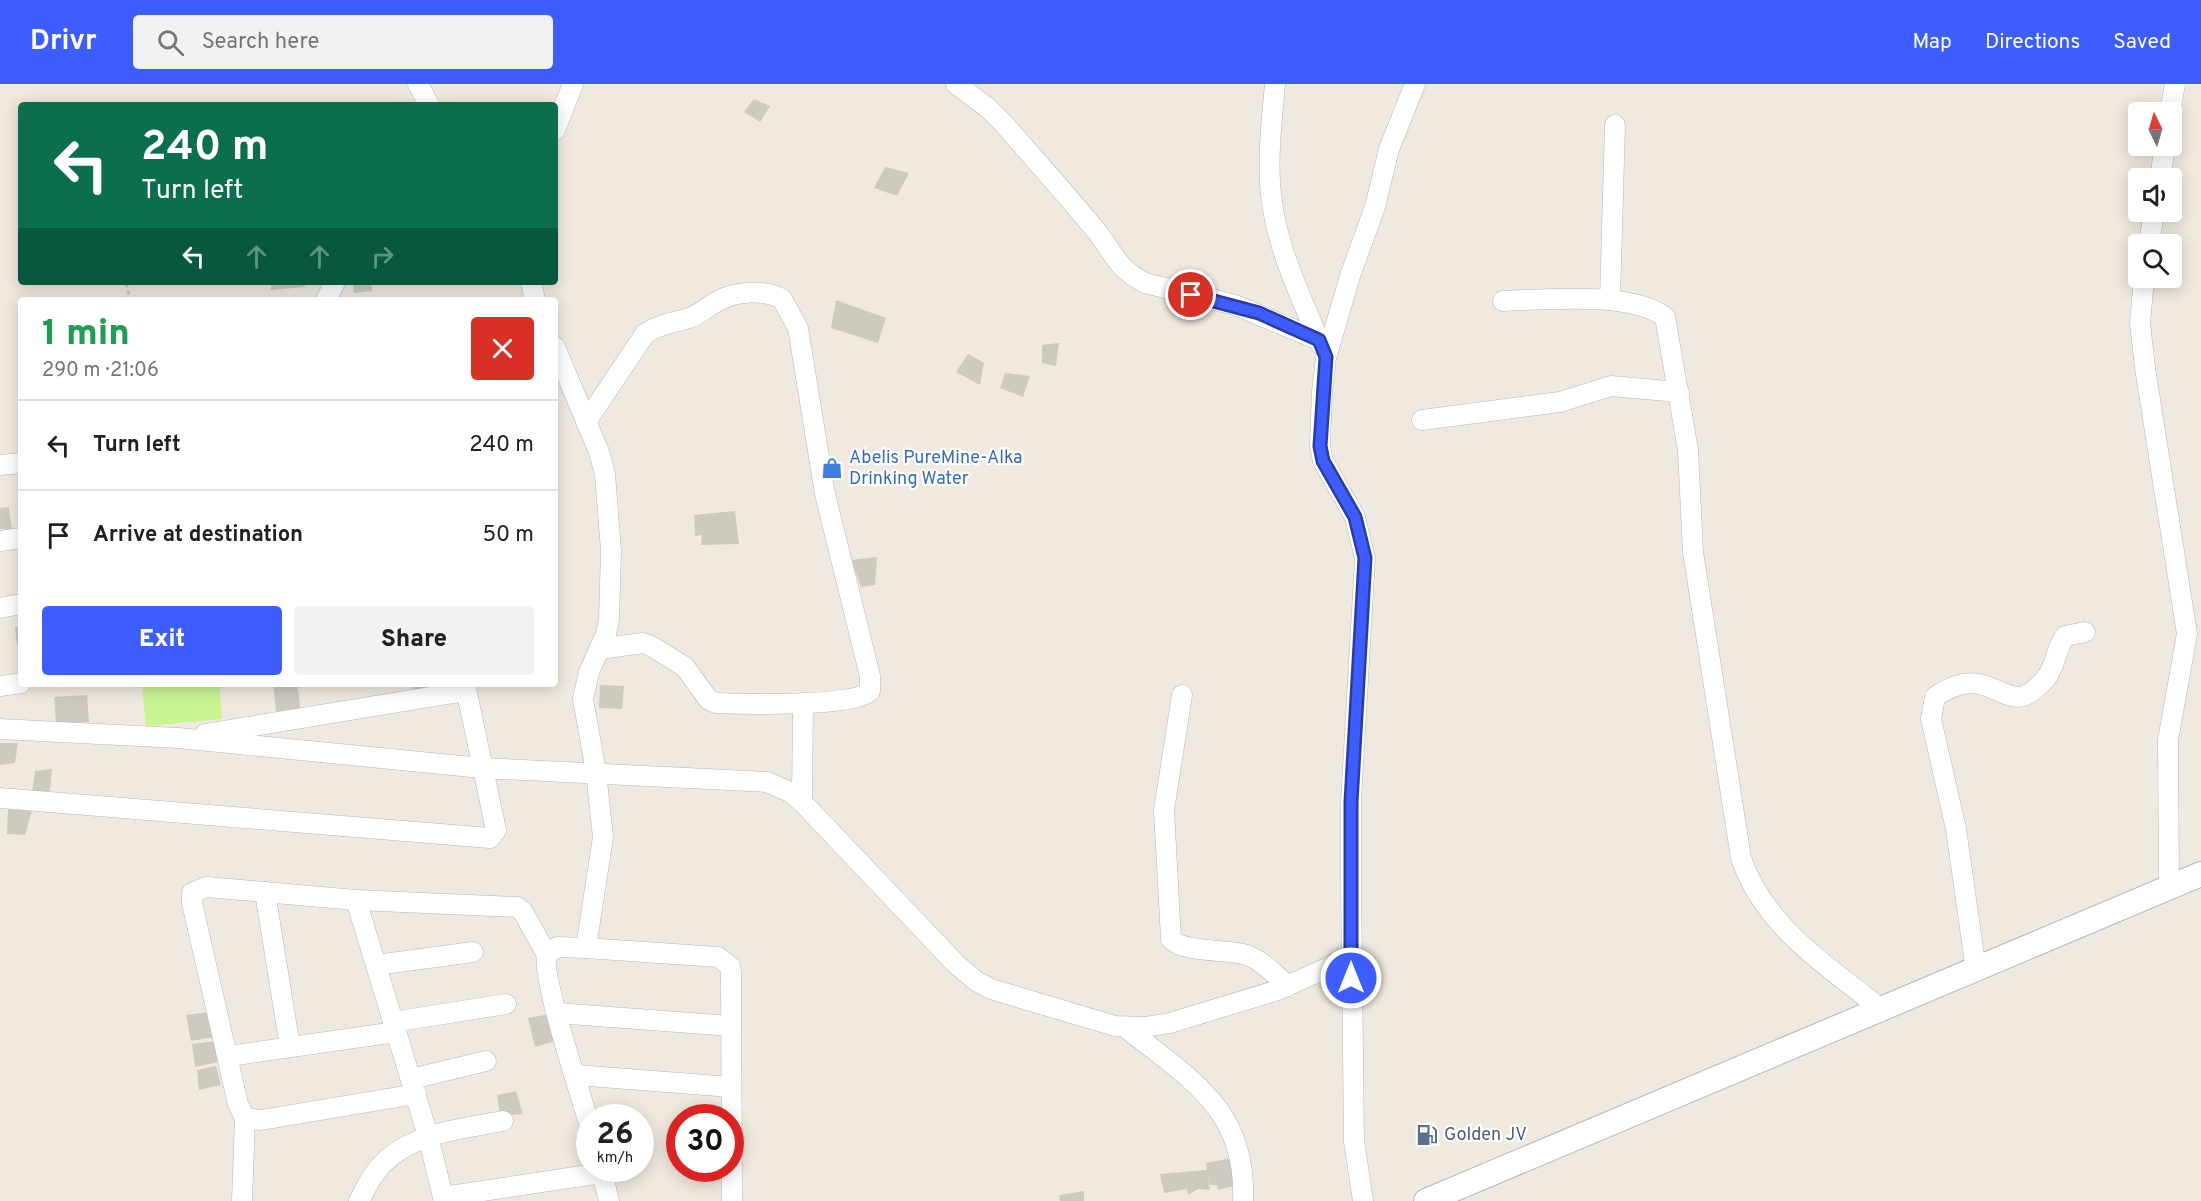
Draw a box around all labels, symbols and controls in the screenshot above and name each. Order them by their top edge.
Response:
search box [133,15,553,69]
text: Drivr [30,24,97,60]
icon: search [154,26,187,59]
text: Search here [202,29,319,56]
text: Map [1912,29,1952,56]
text: Directions [1985,29,2080,56]
text: Saved [2113,29,2171,56]
north arrow [2128,102,2182,156]
map controls [2128,102,2182,288]
text: 240 m [141,122,269,175]
icon: left [42,126,120,204]
button: sound [2128,168,2182,222]
text: Turn left [141,174,243,208]
button: search [2128,234,2182,288]
icon: left [177,240,210,273]
icon: ahead [240,240,273,273]
icon: ahead [303,240,336,273]
icon: right [366,240,399,273]
pin [1165,269,1216,320]
icon: arrive [1174,278,1207,311]
text: 1 min [42,312,130,358]
button: close [471,317,534,380]
text: 290 m · 21:06 [42,358,159,384]
icon: left [42,429,75,462]
text: Turn left [93,432,181,459]
text: 240 m [469,432,534,459]
place label: Abelis PureMine-Alka Drinking Water [849,447,1023,491]
shop icon: Abelis PureMine-Alka Drinking Water [820,456,844,480]
icon: arrive [42,519,75,552]
text: Arrive at destination [93,522,303,549]
text: 50 m [482,522,534,549]
button: Exit [42,606,282,675]
button: Share [294,606,534,675]
position arrow [1319,946,1383,1010]
speed limit sign: 30 [666,1104,744,1182]
text: 26 [597,1117,633,1154]
fuel station icon: Golden JV [1415,1123,1439,1147]
place label: Golden JV [1444,1124,1527,1147]
text: km/h [597,1149,633,1168]

